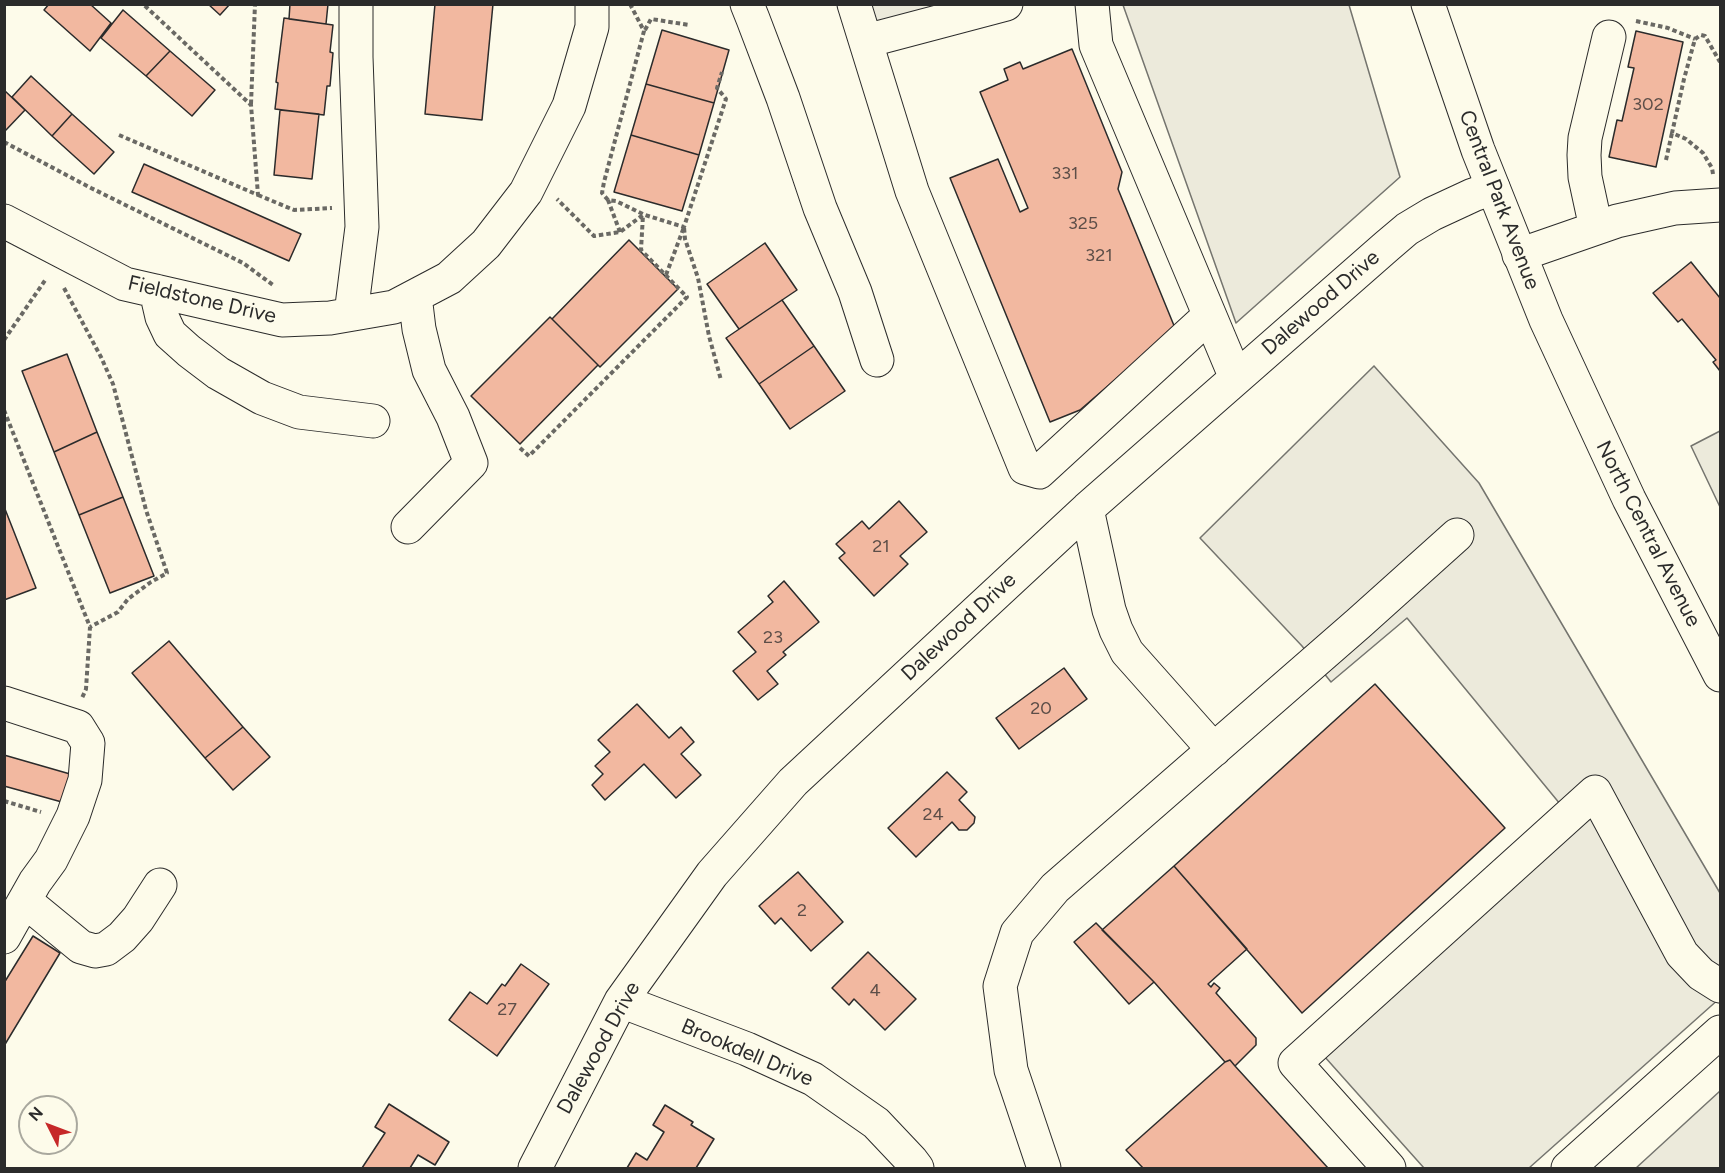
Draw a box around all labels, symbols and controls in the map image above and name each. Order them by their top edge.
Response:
house number: 302 [1632,94,1664,116]
street label: Central Park Avenue [1453,107,1545,293]
house number: 331 [1051,163,1079,185]
house number: 325 [1068,213,1098,235]
house number: 321 [1085,245,1113,267]
street label: Dalewood Drive [1257,245,1385,361]
street label: Fieldstone Drive [125,271,279,329]
street label: North Central Avenue [1590,437,1706,631]
house number: 21 [872,536,890,558]
street label: Dalewood Drive [896,567,1022,687]
house number: 23 [763,627,783,649]
house number: 20 [1030,698,1052,720]
house number: 24 [922,804,944,826]
house number: 2 [797,900,807,922]
street label: Dalewood Drive [552,977,646,1119]
house number: 4 [869,980,881,1002]
house number: 27 [497,999,517,1021]
street label: Brookdell Drive [677,1014,817,1092]
north arrow [18,1095,78,1155]
text: N [25,1103,47,1125]

